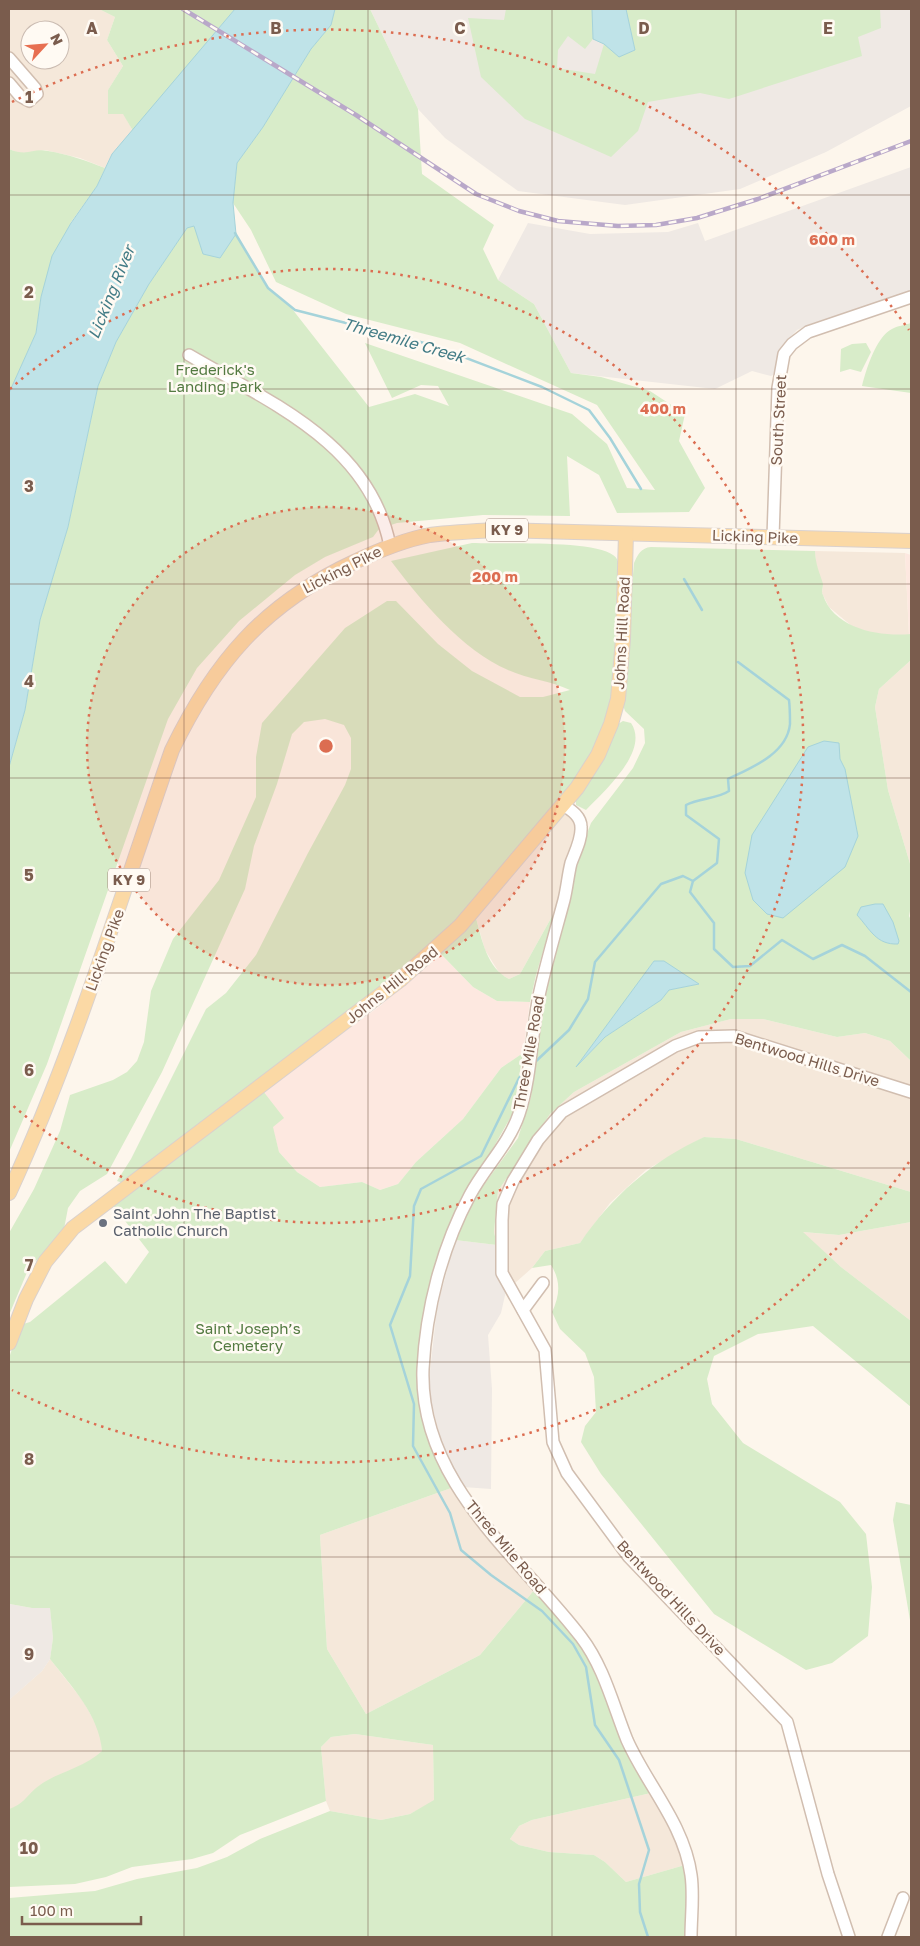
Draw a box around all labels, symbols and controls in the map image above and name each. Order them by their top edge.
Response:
text: A [86,18,98,38]
text: B [270,18,282,38]
text: C [454,18,466,38]
text: D [638,18,650,38]
text: E [823,18,833,38]
north arrow [20,20,70,70]
text: N [47,31,67,48]
text: 1 [25,87,33,107]
text: 600 m [809,230,855,248]
water label: Licking River [83,240,140,341]
text: 2 [24,282,34,302]
water label: Threemile Creek [341,313,469,367]
park label: Frederick's Landing Park [168,360,263,395]
street label: South Street [767,374,789,466]
text: 400 m [640,399,686,417]
text: 3 [24,476,34,496]
road number: KY 9 [486,518,528,542]
street label: Licking Pike [712,526,799,547]
street label: Licking Pike [299,541,384,597]
text: 200 m [472,567,518,585]
street label: Johns Hill Road [609,576,633,690]
text: 4 [24,671,34,691]
centre of rings [317,737,335,755]
text: 5 [24,865,34,885]
road number: KY 9 [108,868,150,892]
street label: Licking Pike [81,906,127,993]
street label: Johns Hill Road [342,942,441,1027]
street label: Three Mile Road [509,994,547,1112]
street label: Bentwood Hills Drive [733,1028,882,1090]
text: 6 [24,1060,34,1080]
place label: Saint John The Baptist Catholic Church [113,1204,276,1239]
marker: Saint John The Baptist Catholic Church [97,1217,109,1229]
text: 7 [25,1255,34,1275]
park label: Saint Joseph’s Cemetery [195,1319,301,1354]
text: 8 [24,1449,34,1469]
street label: Three Mile Road [463,1496,551,1597]
street label: Bentwood Hills Drive [614,1536,730,1659]
text: 9 [24,1644,34,1664]
text: 10 [20,1838,38,1858]
scale bar [22,1894,141,1926]
text: 100 m [30,1901,73,1919]

